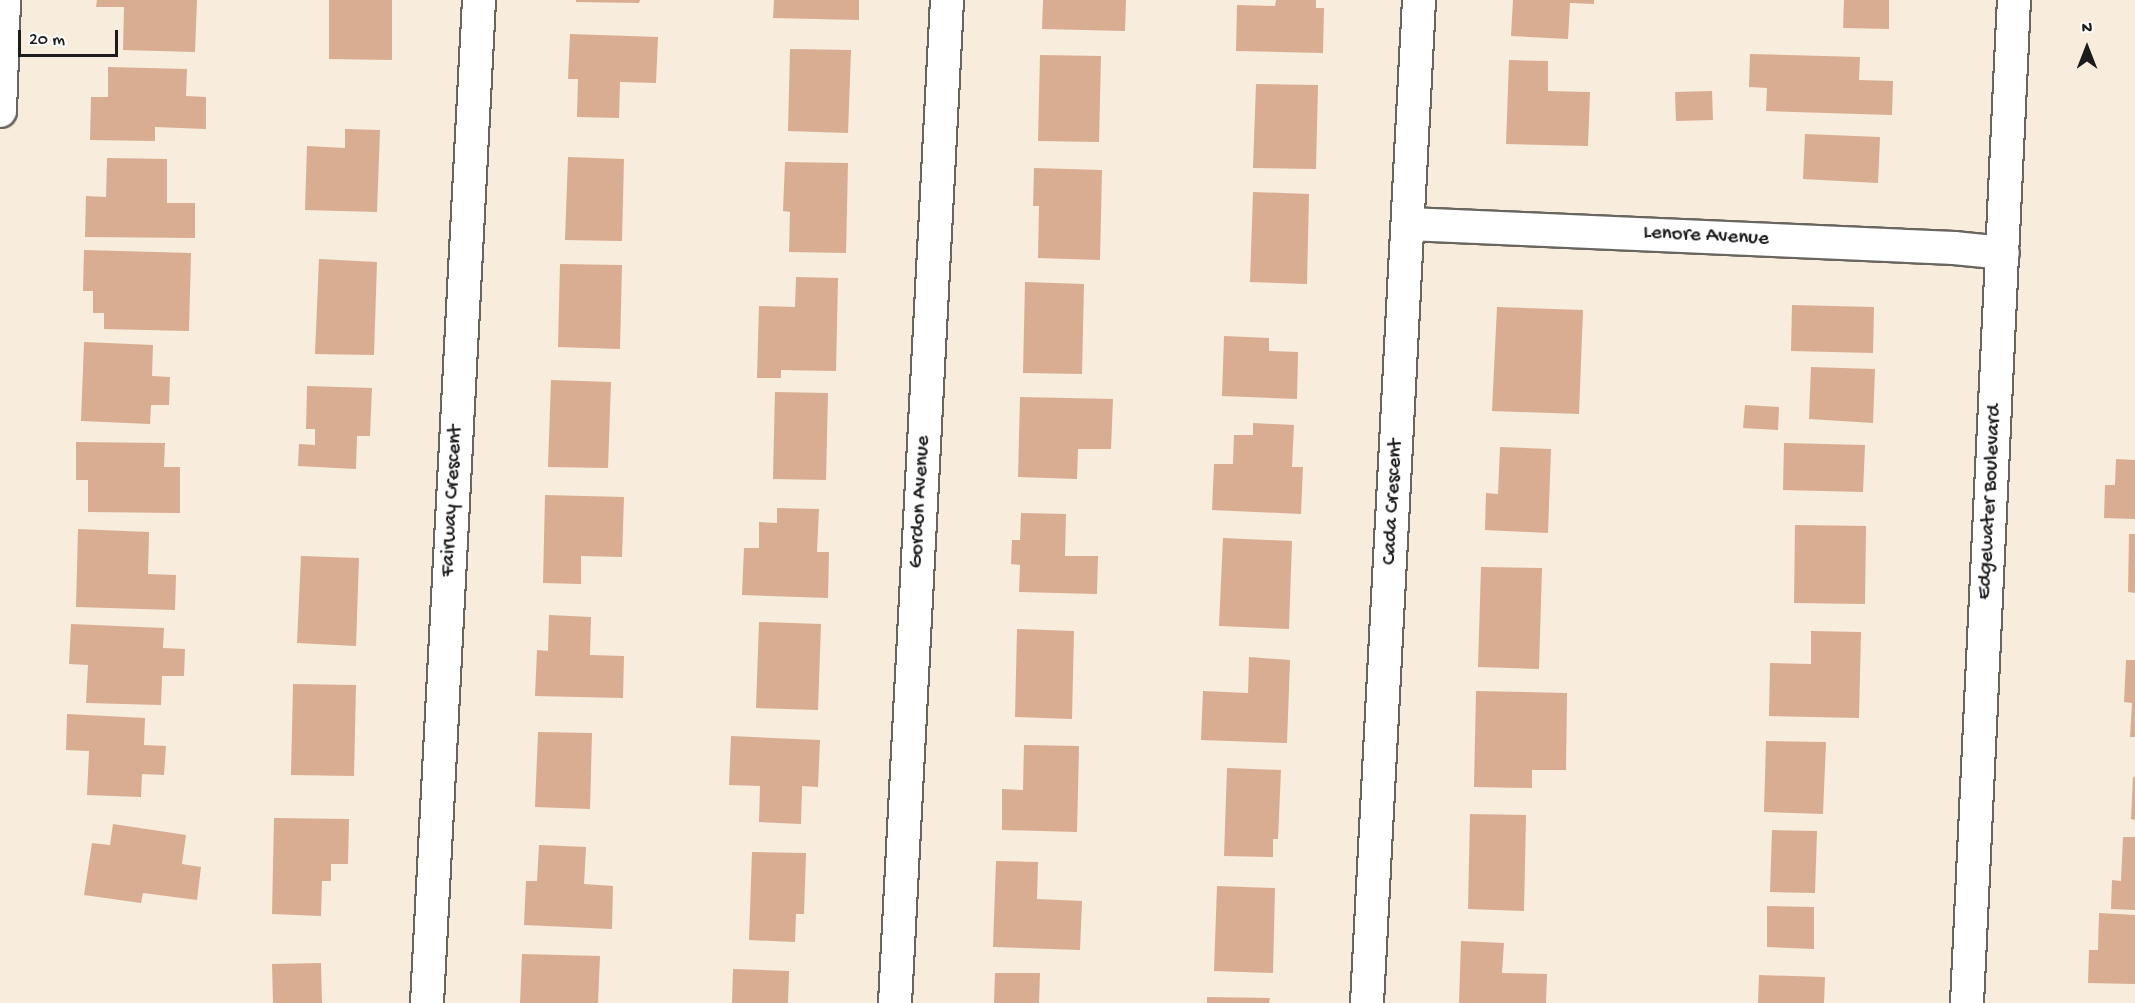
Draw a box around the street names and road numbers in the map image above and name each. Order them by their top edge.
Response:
street label: Lenore Avenue [1643,221,1769,253]
street label: Edgewater Boulevard [1973,404,2009,600]
street label: Fairway Crescent [436,425,470,577]
street label: Gordon Avenue [905,435,937,569]
street label: Cada Crescent [1378,438,1410,566]

